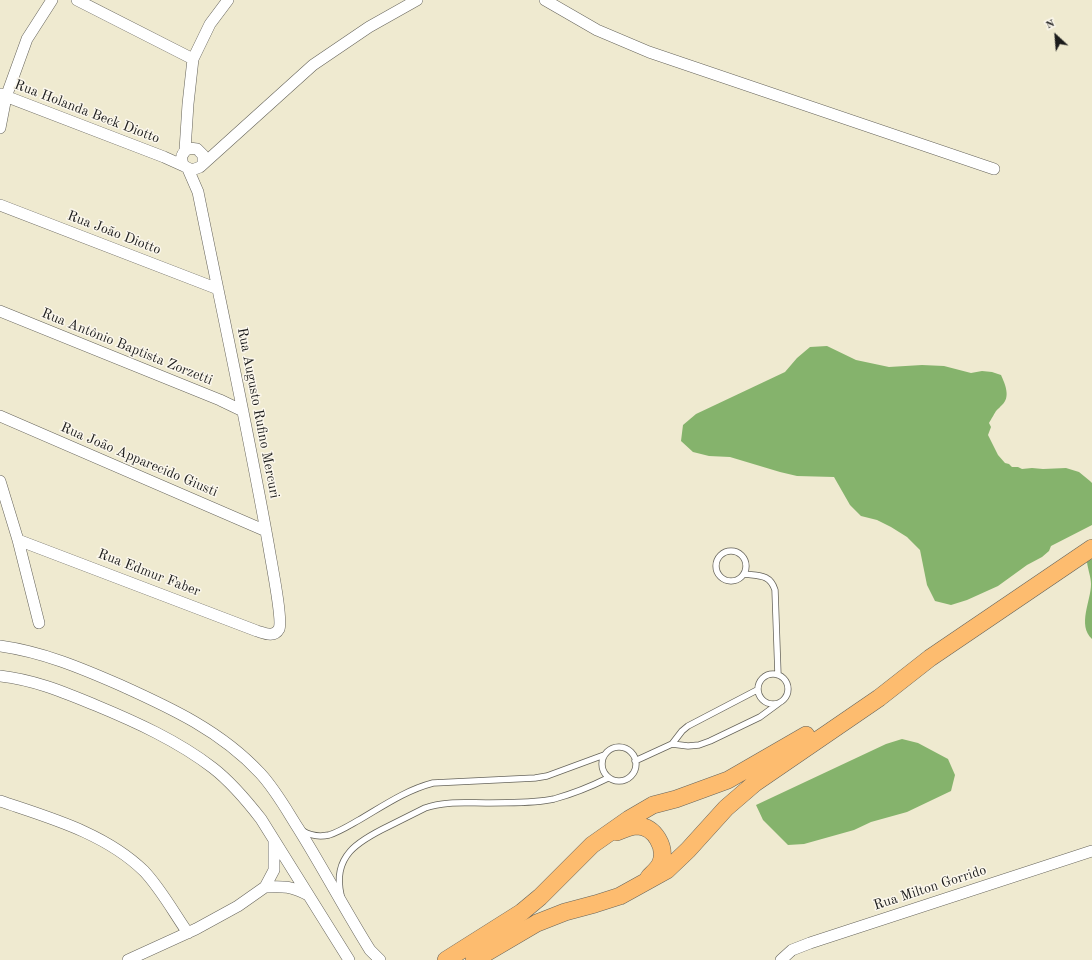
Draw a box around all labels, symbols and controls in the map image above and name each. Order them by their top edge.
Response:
north arrow [1036,16,1076,56]
text: N [1044,18,1057,32]
street label: Rua Holanda Beck Diotto [12,76,162,148]
street label: Rua João Diotto [65,207,163,259]
street label: Rua Antônio Baptista Zorzetti [39,305,215,389]
street label: Rua Augusto Rufino Mercuri [233,326,283,500]
street label: Rua João Apparecido Giusti [58,419,220,501]
street label: Rua Edmur Faber [95,546,203,600]
street label: Rua Milton Gorrido [872,862,988,914]

